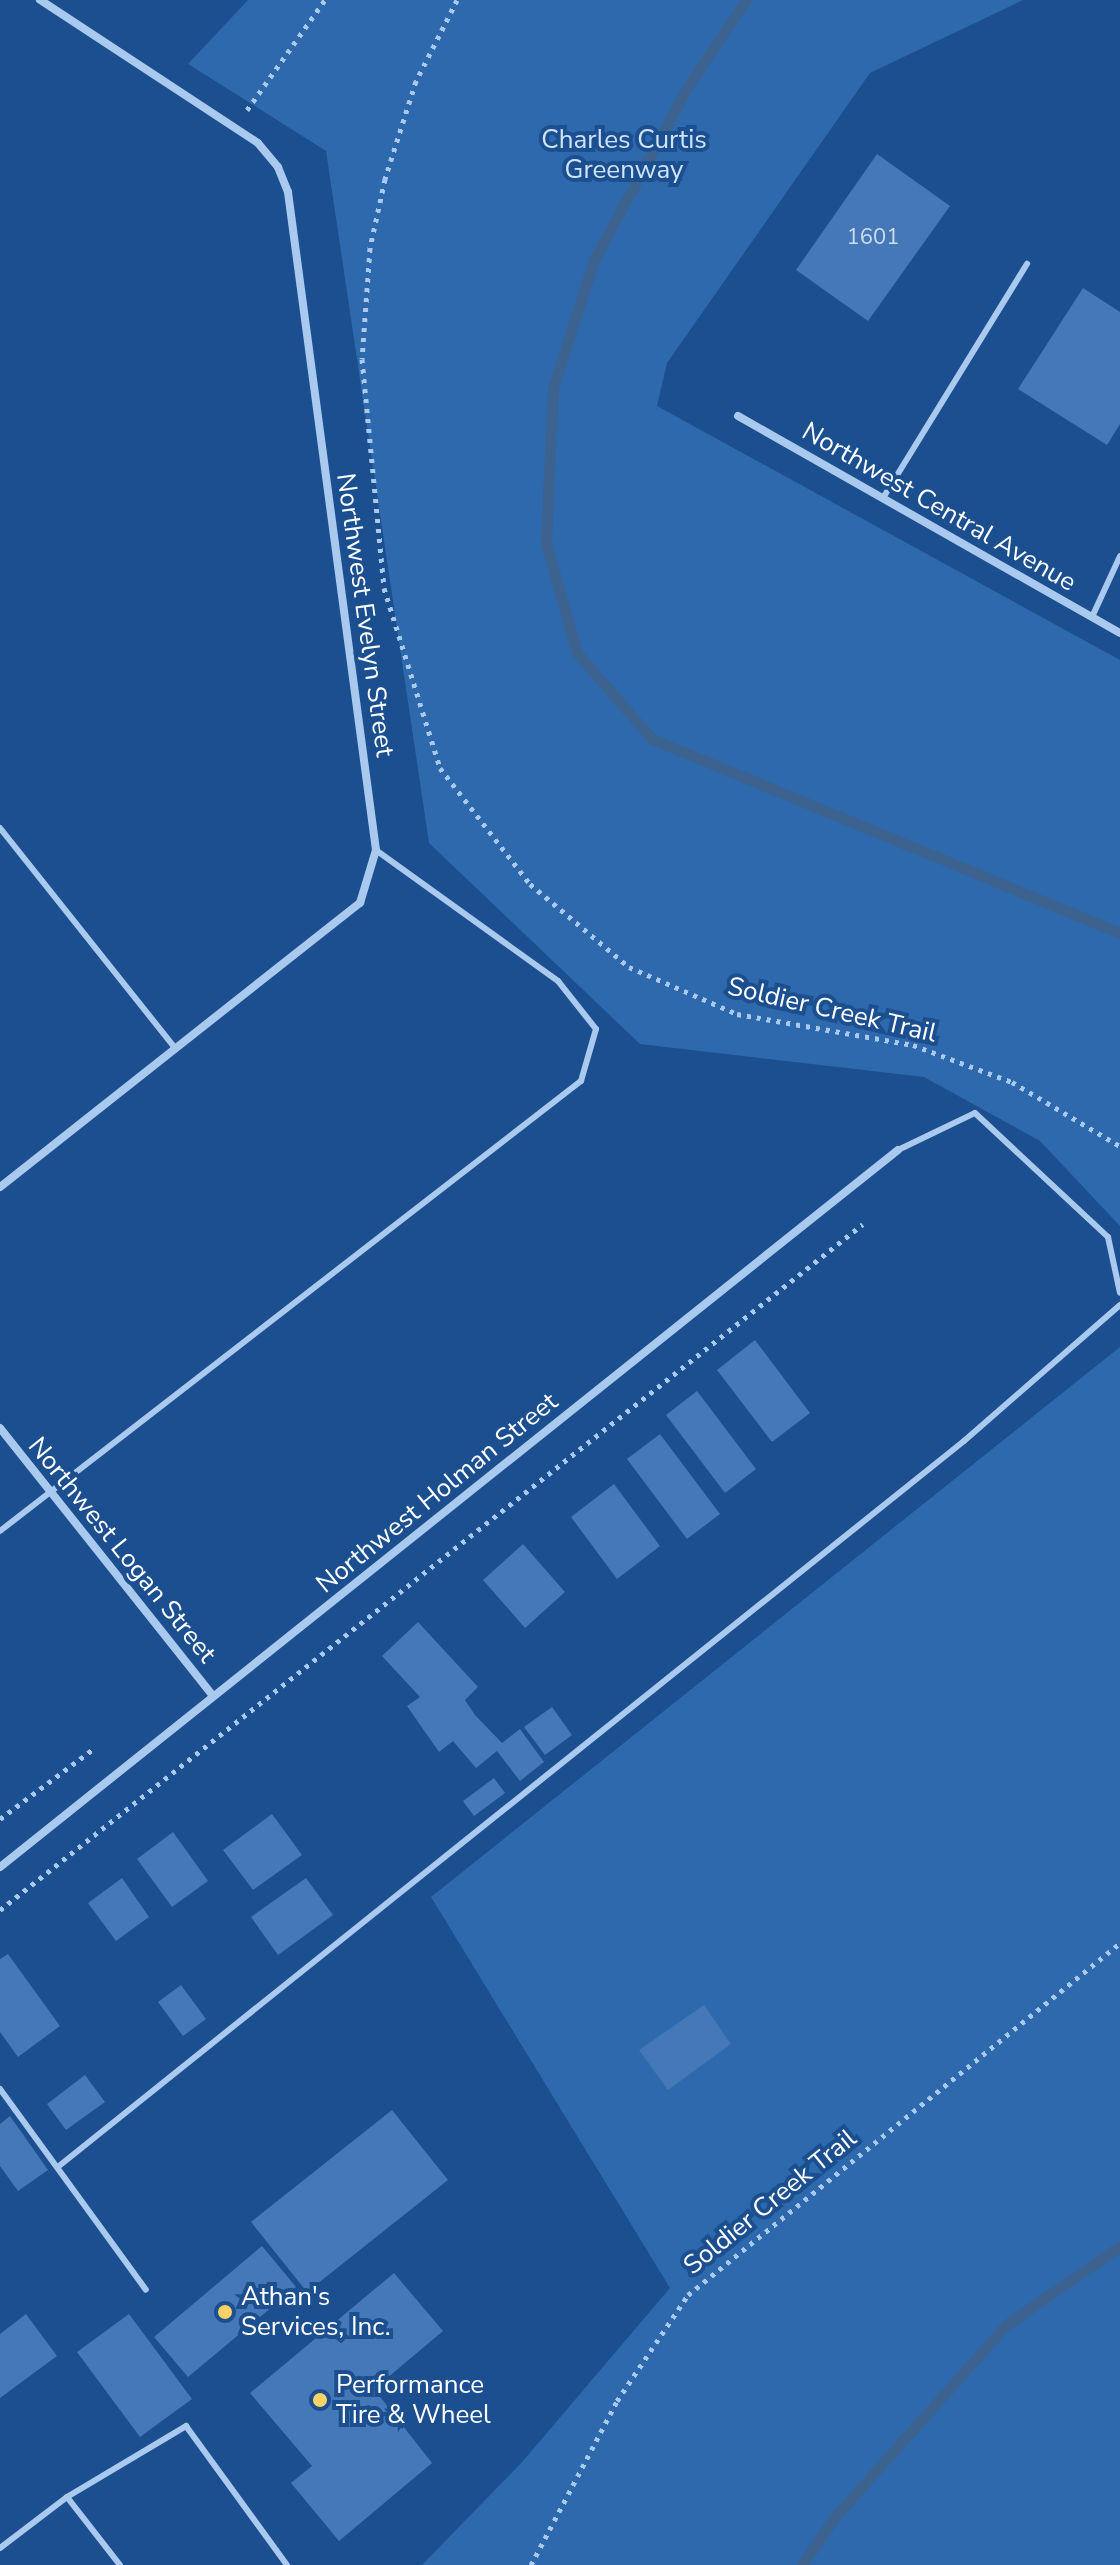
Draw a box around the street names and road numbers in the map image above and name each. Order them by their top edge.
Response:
street label: Northwest Central Avenue [796,416,1082,598]
street label: Northwest Evelyn Street [330,471,400,759]
street label: Soldier Creek Trail [725,971,939,1049]
street label: Northwest Holman Street [310,1386,564,1600]
street label: Northwest Logan Street [21,1431,223,1669]
street label: Soldier Creek Trail [677,2123,863,2281]

